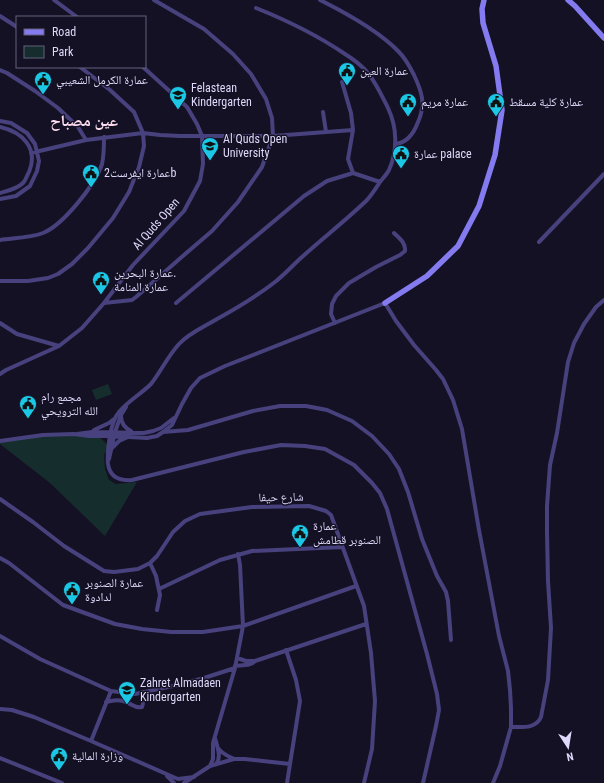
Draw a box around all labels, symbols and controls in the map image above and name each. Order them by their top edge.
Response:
legend [16,16,146,68]
text: Road [52,25,76,39]
text: Park [52,45,74,59]
public building icon: عمارة العين [337,61,357,86]
place label: عمارة العين [360,64,408,78]
public building icon: عمارة الكرمل الشعيبي [33,70,53,95]
place label: عمارة الكرمل الشعيبي [56,73,148,90]
place label: Felastean Kindergarten [191,81,252,109]
school or university icon: Felastean Kindergarten [168,85,188,110]
public building icon: عمارة مريم [398,92,418,117]
public building icon: عمارة كلية مسقط [486,92,506,117]
place label: عمارة مريم [421,95,468,110]
place label: عمارة كلية مسقط [509,95,583,109]
district label: عين مصباح [50,111,118,131]
place label: Al Quds Open University [223,132,287,160]
school or university icon: Al Quds Open University [200,136,220,161]
public building icon: عمارة palace [391,144,411,169]
place label: عمارة palace [414,147,472,161]
public building icon: عمارة ايفرست2b [81,163,101,188]
place label: عمارة ايفرست2b [104,166,176,180]
street label: Al Quds Open [130,195,182,253]
place label: عمارة البحرين. عمارة المنامة [114,266,176,294]
public building icon: عمارة البحرين. عمارة المنامة [91,270,111,295]
place label: مجمع رام الله الترويحي [41,390,98,421]
public building icon: مجمع رام الله الترويحي [18,394,38,419]
street label: شارع حيفا [258,490,304,505]
place label: عمارة الصنوبر قطامش [313,519,381,547]
public building icon: عمارة الصنوبر قطامش [290,523,310,548]
place label: عمارة الصنوبر لدادوة [84,576,143,604]
public building icon: عمارة الصنوبر لدادوة [62,580,82,605]
place label: Zahret Almadaen Kindergarten [140,676,221,704]
school or university icon: Zahret Almadaen Kindergarten [117,680,137,705]
north arrow [548,727,588,767]
public building icon: وزارة المالية [49,746,69,771]
place label: وزارة المالية [72,749,123,763]
text: N [565,749,575,763]

